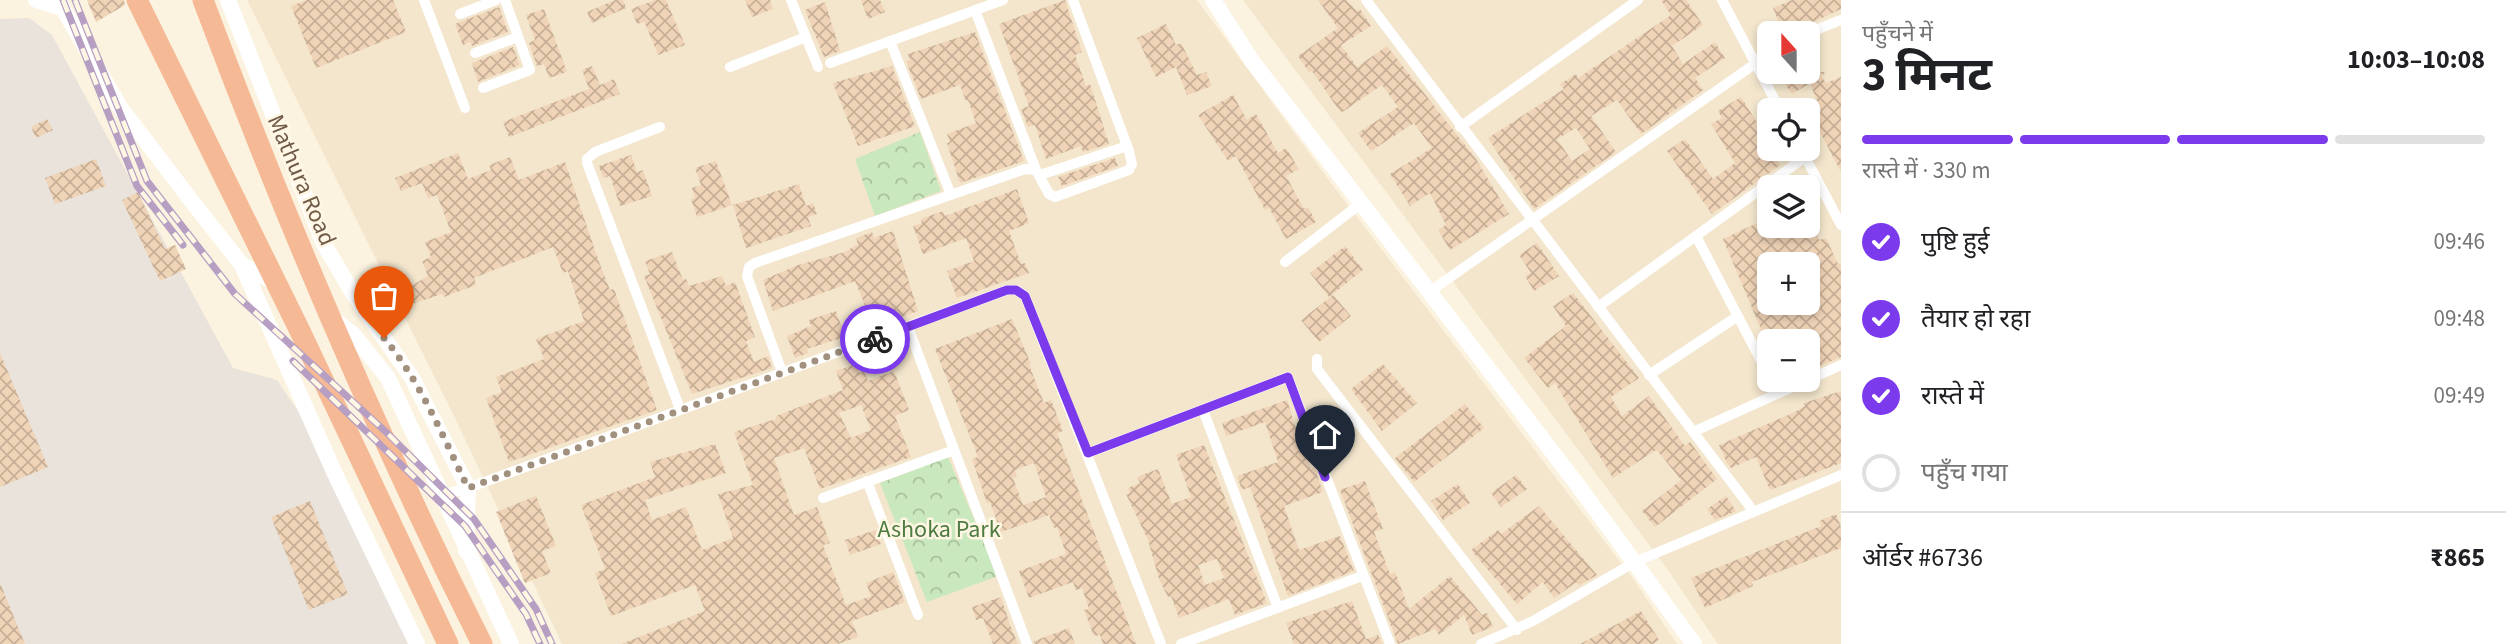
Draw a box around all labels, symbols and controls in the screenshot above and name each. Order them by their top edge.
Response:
text: पहुँचने में [1862,17,1933,50]
north arrow [1757,21,1820,84]
map controls [1757,21,1820,392]
text: 10:03–10:08 [2347,41,2485,78]
text: 3 मिनट [1862,43,1992,108]
button: locate [1757,98,1820,161]
street label: Mathura Road [258,109,345,251]
text: रास्ते में · 330 m [1862,154,1991,187]
button: layers [1757,175,1820,238]
icon: check [1862,223,1900,261]
text: पुष्टि हुई [1921,223,1989,260]
text: 09:46 [2434,225,2485,258]
button: + [1757,252,1820,315]
pin [354,266,414,338]
icon: bag [365,277,403,315]
icon: check [1862,300,1900,338]
text: तैयार हो रहा [1921,300,2030,337]
text: 09:48 [2434,302,2485,335]
courier [840,304,910,374]
icon: bike [856,320,894,358]
button: − [1757,329,1820,392]
icon: check [1862,377,1900,415]
text: रास्ते में [1921,377,1984,414]
text: 09:49 [2434,379,2485,412]
pin [1295,405,1355,477]
icon: home [1306,416,1344,454]
text: पहुँच गया [1921,454,2008,491]
park label: Ashoka Park [877,512,1001,547]
text: ऑर्डर #6736 [1862,539,1983,576]
text: ₹865 [2430,539,2485,576]

